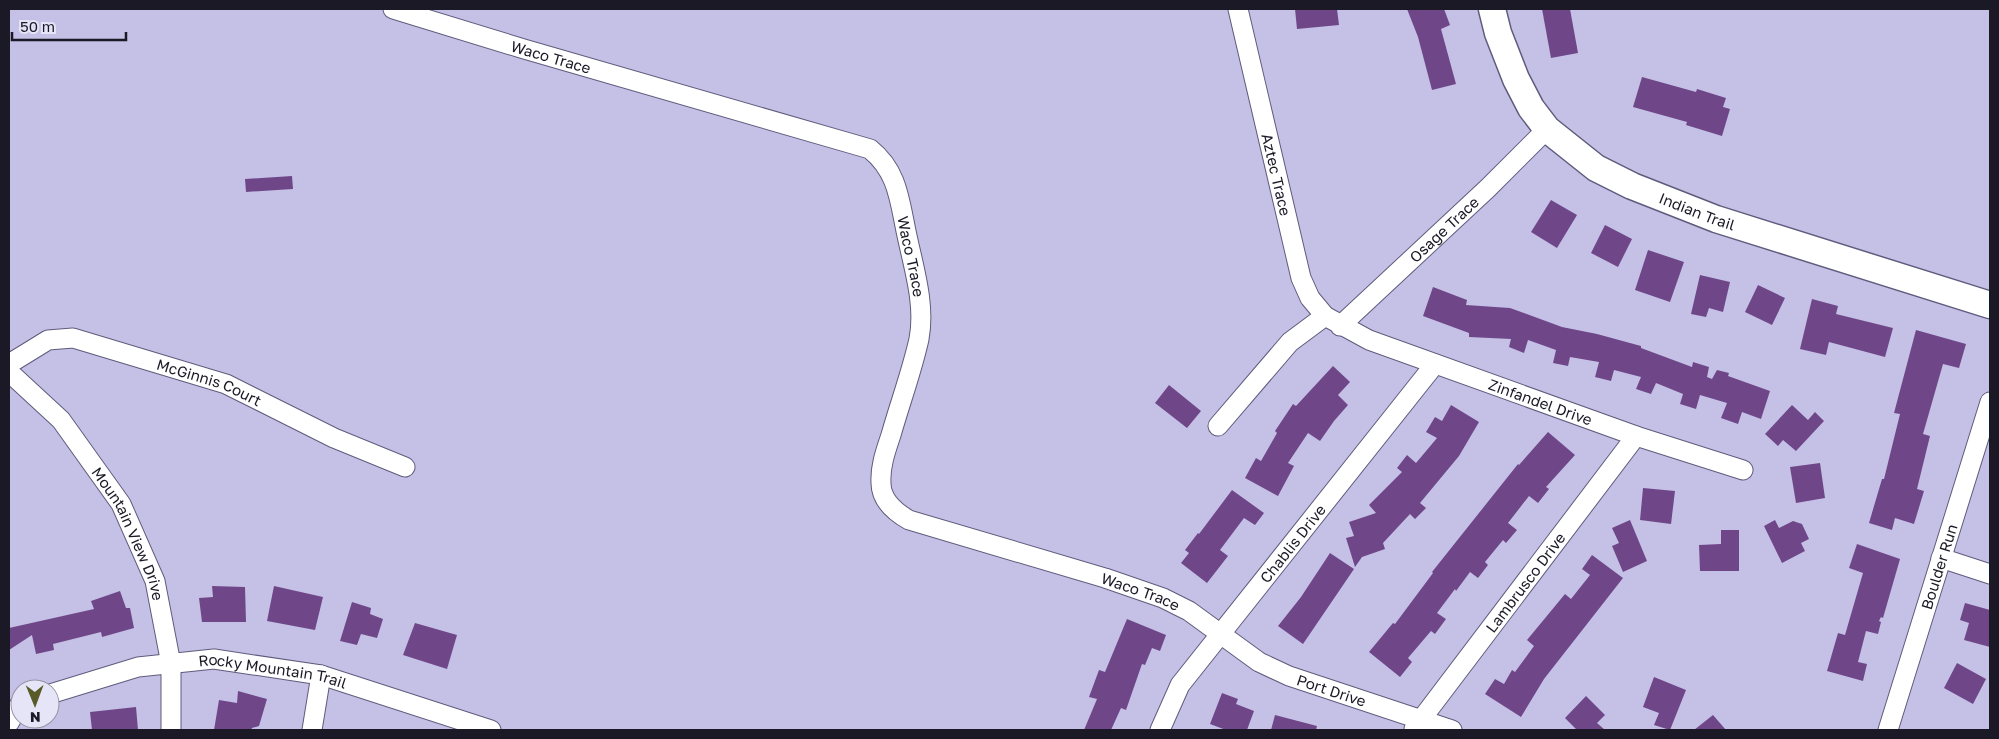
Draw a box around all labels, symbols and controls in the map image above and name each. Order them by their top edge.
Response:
scale bar [12,10,126,42]
text: 50 m [20,17,55,35]
street label: Waco Trace [509,37,593,77]
street label: Aztec Trace [1258,132,1295,218]
street label: Indian Trail [1657,189,1738,233]
street label: Osage Trace [1405,192,1482,266]
street label: Waco Trace [894,214,928,298]
street label: McGinnis Court [155,355,265,409]
street label: Zinfandel Drive [1486,375,1595,429]
street label: Mountain View Drive [88,463,168,602]
street label: Chablis Drive [1256,500,1329,586]
street label: Boulder Run [1917,522,1961,612]
street label: Lambrusco Drive [1481,529,1569,636]
street label: Waco Trace [1099,568,1183,614]
street label: Rocky Mountain Trail [197,650,349,692]
street label: Port Drive [1295,670,1369,710]
north arrow [10,679,60,729]
text: N [30,709,41,726]

